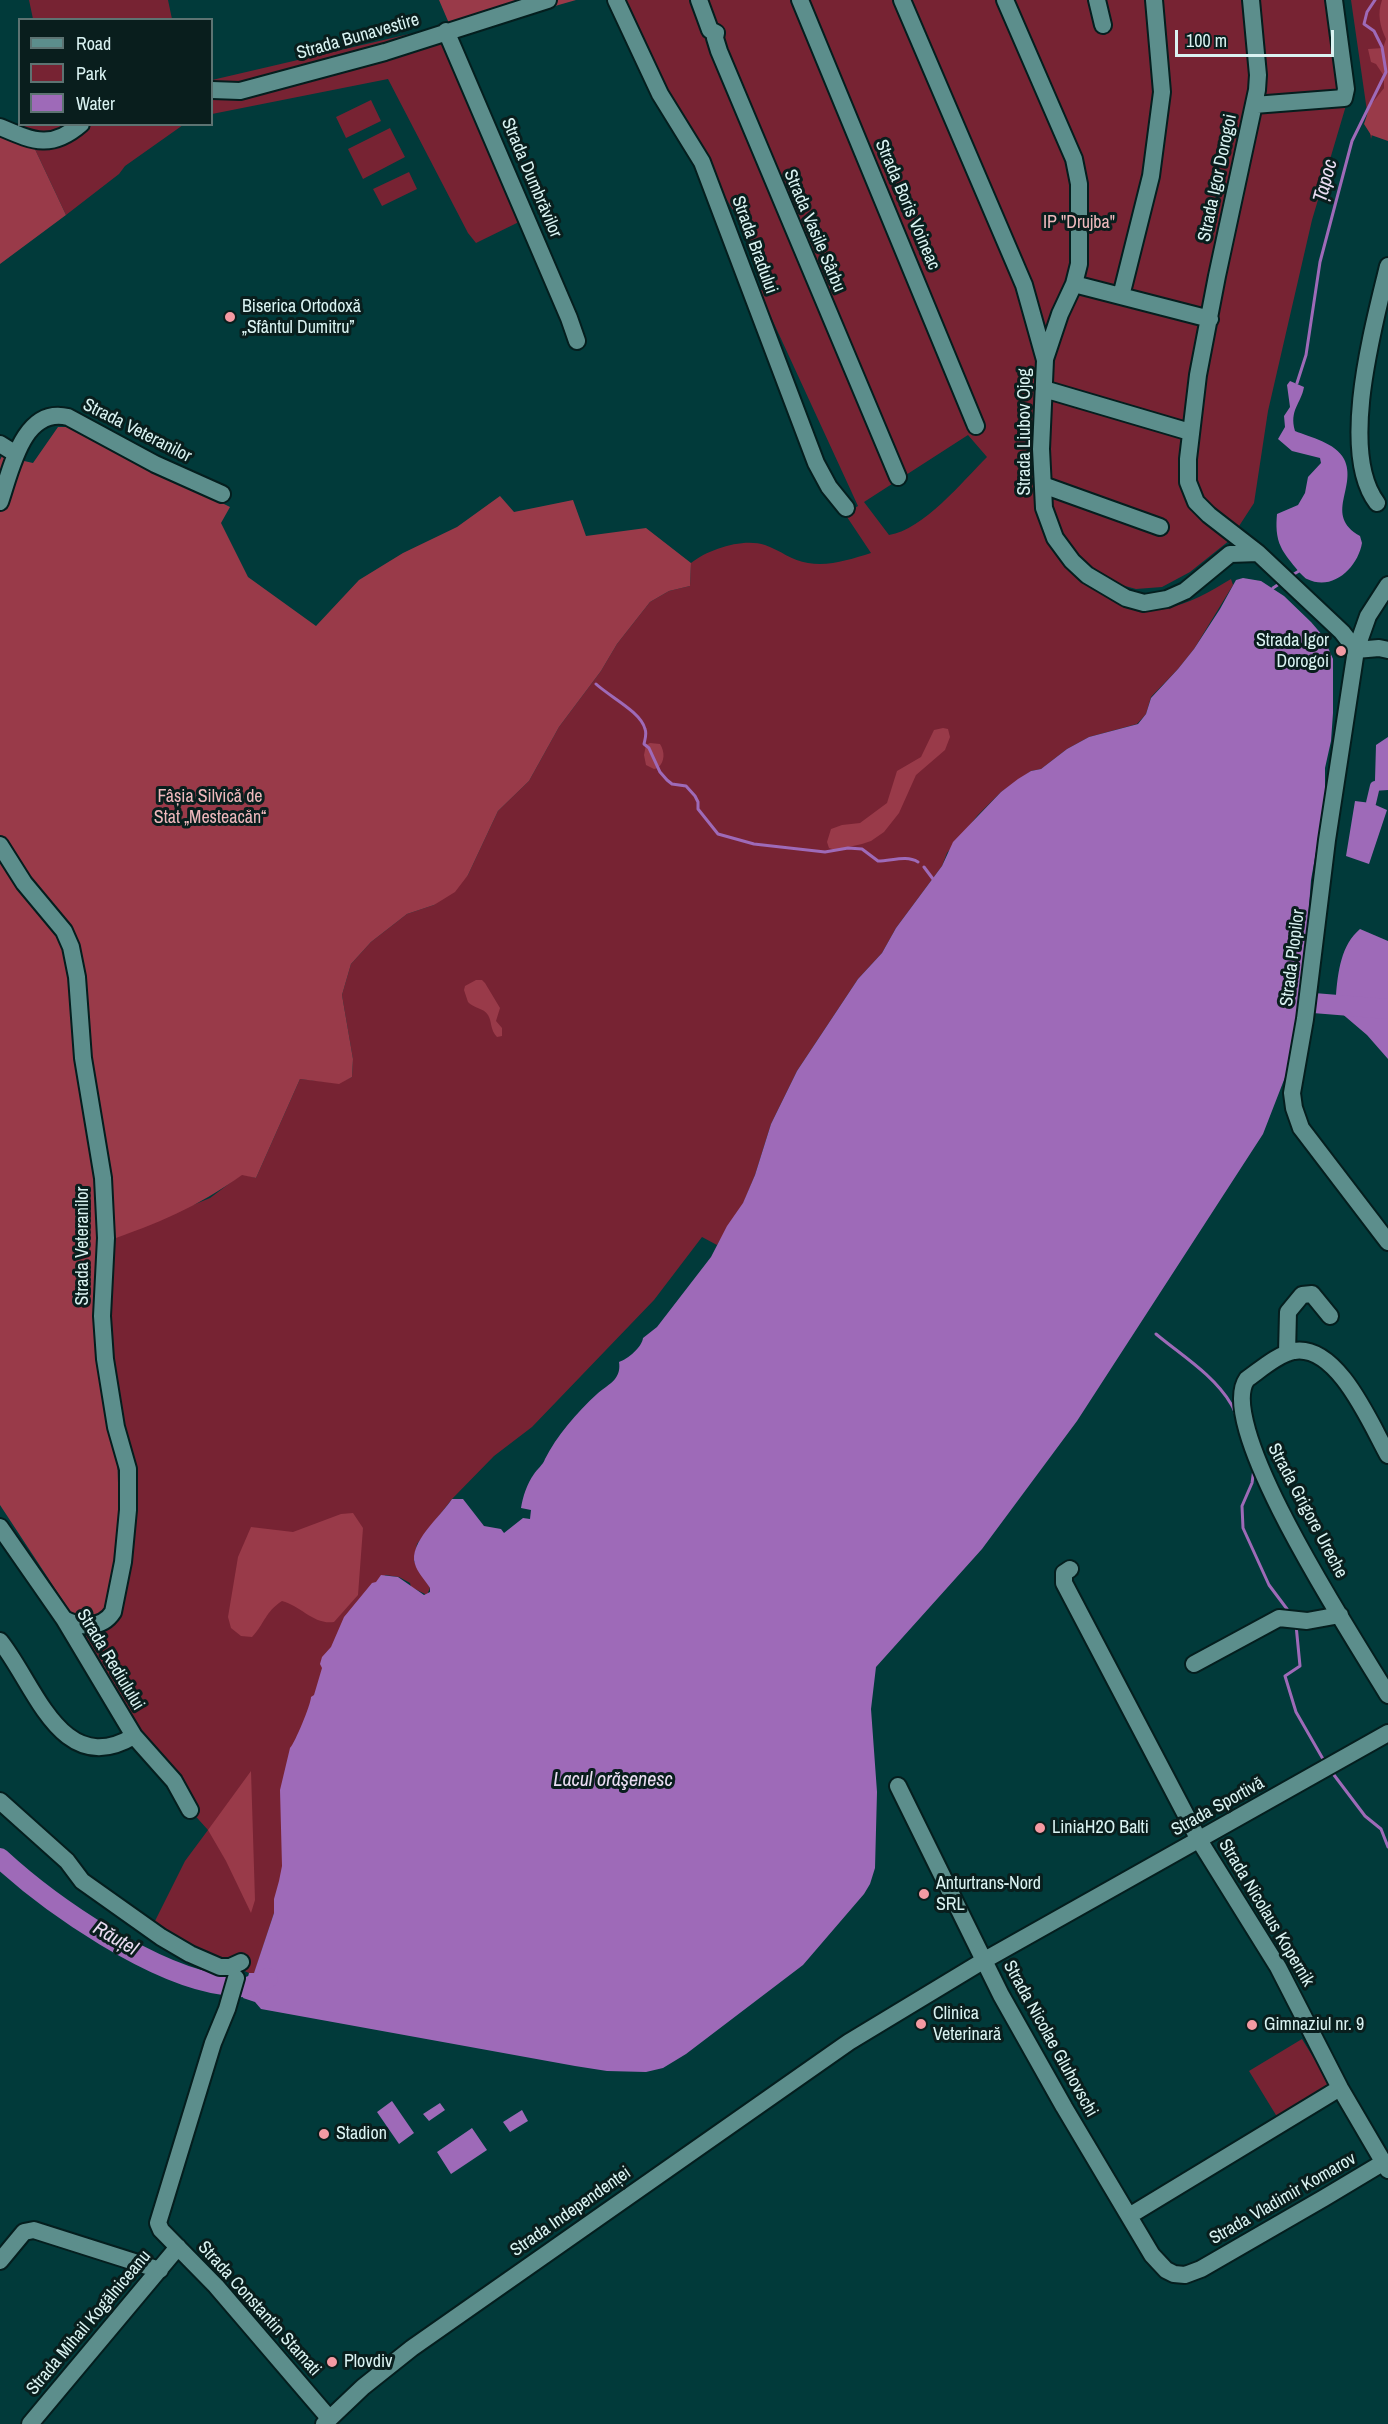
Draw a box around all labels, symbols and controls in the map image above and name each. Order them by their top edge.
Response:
street label: Strada Bunavestire [294,9,422,65]
legend [18,18,213,126]
scale bar [1178,18,1337,56]
text: 100 m [1186,28,1227,53]
text: Road [76,31,111,56]
text: Park [76,61,106,86]
text: Water [76,91,115,116]
street label: Strada Igor Dorogoi [1194,112,1242,244]
street label: Strada Dumbrăvilor [496,115,566,241]
street label: Strada Boris Voineac [870,137,944,273]
water label: Țapoc [1309,157,1343,205]
street label: Strada Vasile Sârbu [778,166,850,296]
street label: Strada Bradului [726,193,782,297]
park label: IP "Drujba" [1043,212,1115,234]
place label: Biserica Ortodoxă „Sfântul Dumitru” [242,296,361,338]
marker: Biserica Ortodoxă „Sfântul Dumitru” [223,310,237,324]
street label: Strada Liubov Ojog [1014,368,1036,496]
street label: Strada Veteranilor [79,394,195,468]
place label: Strada Igor Dorogoi [1256,630,1329,672]
marker: Strada Igor Dorogoi [1334,644,1348,658]
park label: Fâșia Silvică de Stat „Mesteacăn“ [154,786,266,828]
street label: Strada Plopilor [1276,908,1310,1008]
street label: Strada Veteranilor [72,1187,94,1305]
street label: Strada Grigore Ureche [1262,1440,1352,1582]
street label: Strada Rediulului [71,1606,149,1714]
water label: Lacul orăşenesc [553,1769,673,1793]
street label: Strada Sportivă [1168,1773,1268,1841]
place label: LiniaH2O Balti [1052,1817,1149,1839]
marker: LiniaH2O Balti [1033,1821,1047,1835]
street label: Strada Nicolaus Kopernik [1213,1835,1319,1991]
place label: Anturtrans-Nord SRL [936,1873,1041,1916]
marker: Anturtrans-Nord SRL [917,1887,931,1901]
water label: Răuțel [88,1917,142,1961]
street label: Strada Nicolae Gluhovschi [998,1957,1102,2121]
place label: Clinica Veterinară [933,2003,1001,2046]
place label: Gimnaziul nr. 9 [1264,2014,1364,2036]
marker: Clinica Veterinară [914,2017,928,2031]
marker: Gimnaziul nr. 9 [1245,2018,1259,2032]
place label: Stadion [336,2123,387,2145]
marker: Stadion [317,2127,331,2141]
street label: Strada Vladimir Komarov [1206,2148,1360,2250]
street label: Strada Independenței [507,2162,635,2262]
street label: Strada Constantin Stamati [193,2237,325,2381]
street label: Strada Mihail Kogălniceanu [22,2246,156,2400]
place label: Plovdiv [344,2351,392,2373]
marker: Plovdiv [325,2355,339,2369]

